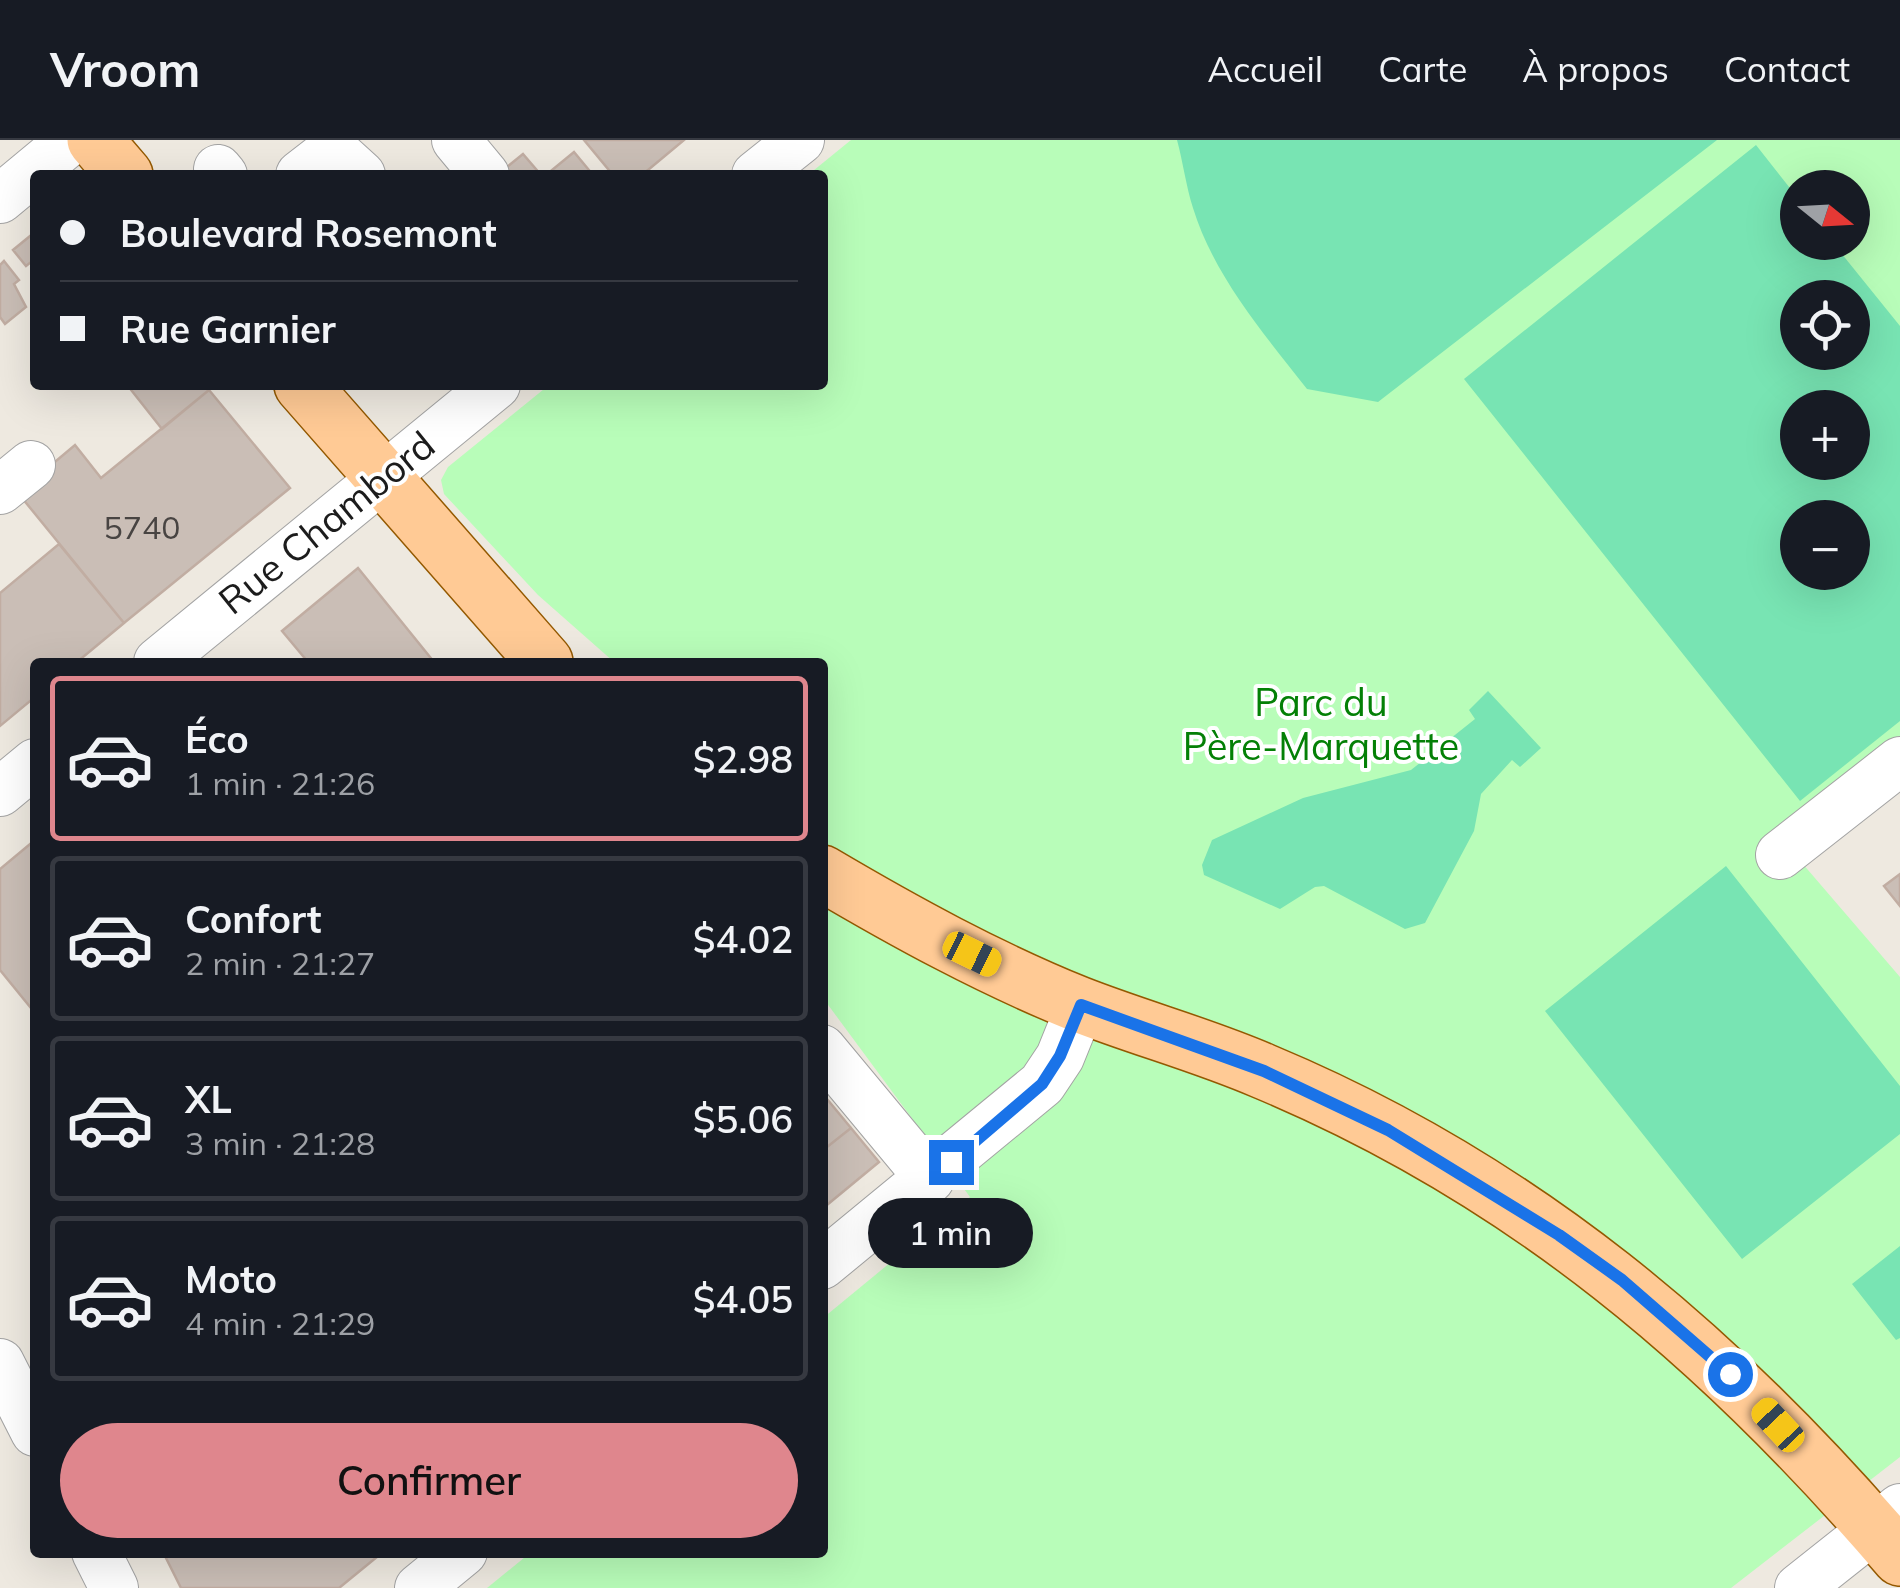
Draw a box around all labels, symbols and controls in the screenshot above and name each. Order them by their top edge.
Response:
text: Vroom [50,39,200,99]
text: Accueil [1207,47,1323,91]
text: Carte [1378,47,1467,91]
text: À propos [1522,47,1669,91]
text: Contact [1724,47,1850,91]
north arrow [1780,170,1870,260]
map controls [1780,170,1870,590]
text: Boulevard Rosemont [120,209,497,257]
button: locate [1780,280,1870,370]
text: Rue Garnier [120,305,336,353]
button: + [1780,390,1870,480]
street label: Rue Chambord [209,420,444,624]
button: − [1780,500,1870,590]
house number: 5740 [104,507,180,547]
park label: Parc du Père-Marquette [1183,678,1459,770]
icon: car [65,714,155,804]
text: Éco [185,715,249,763]
text: $2.98 [693,735,793,783]
text: 1 min · 21:26 [185,763,375,803]
icon: car [65,894,155,984]
text: Confort [185,895,322,943]
text: $4.02 [693,915,793,963]
car [938,927,1006,981]
text: 2 min · 21:27 [185,943,375,983]
icon: car [65,1074,155,1164]
text: XL [185,1075,232,1123]
text: $5.06 [693,1095,793,1143]
text: 3 min · 21:28 [185,1123,375,1163]
route end [929,1140,974,1185]
callout: 1 min [868,1197,1034,1267]
text: 1 min [909,1213,992,1253]
icon: car [65,1254,155,1344]
text: Moto [185,1255,277,1303]
text: $4.05 [693,1275,793,1323]
text: 4 min · 21:29 [185,1303,375,1343]
route start [1708,1352,1753,1397]
car [1747,1393,1809,1457]
button: Confirmer [60,1423,798,1538]

